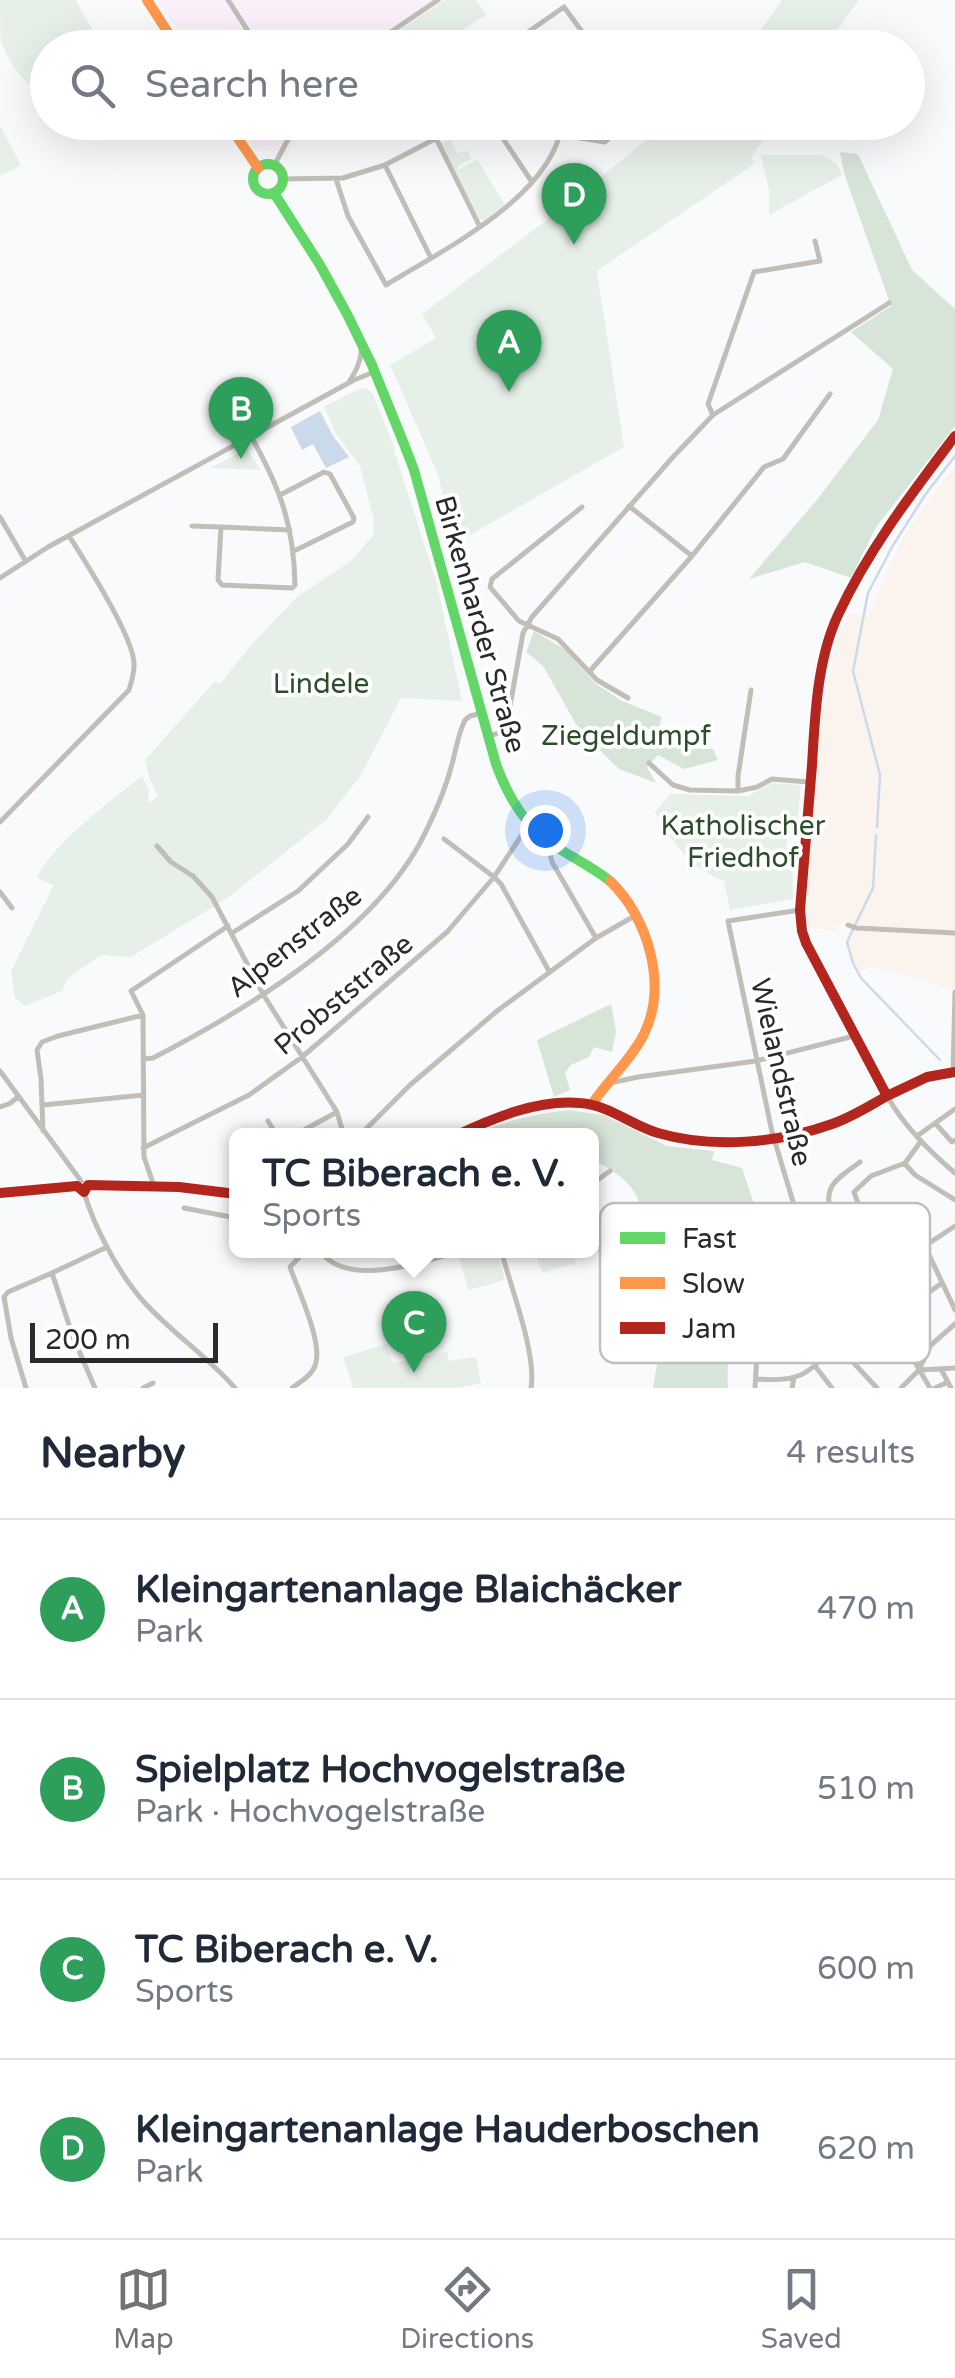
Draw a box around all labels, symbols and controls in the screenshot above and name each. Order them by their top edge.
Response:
search box [30,30,925,140]
icon: search [65,58,120,113]
text: Search here [145,62,359,108]
pin: D [542,162,606,245]
pin: A [476,310,542,392]
pin: B [208,376,274,459]
street label: Birkenharder Straße [427,492,533,757]
park label: Lindele [273,667,369,701]
park label: Ziegeldumpf [541,719,711,753]
your location [520,805,571,856]
park label: Katholischer Friedhof [661,809,826,875]
street label: Alpenstraße [220,879,369,1005]
street label: Probststraße [267,927,420,1063]
street label: Wielandstraße [743,975,819,1169]
popup [229,1128,599,1258]
text: TC Biberach e. V. [262,1151,566,1197]
text: Sports [262,1197,361,1235]
legend [600,1203,930,1363]
text: Fast [682,1222,737,1256]
text: Slow [682,1267,745,1301]
pin: C [382,1290,446,1373]
text: Jam [682,1312,737,1346]
scale bar [30,1318,218,1362]
text: 200 m [45,1323,131,1357]
text: Nearby [40,1428,185,1479]
text: 4 results [786,1434,915,1472]
text: Kleingartenanlage Blaichäcker [135,1567,681,1613]
text: A [61,1590,84,1628]
text: 470 m [817,1590,915,1628]
text: Park [135,1613,203,1651]
text: Spielplatz Hochvogelstraße [135,1747,626,1793]
text: B [61,1770,84,1808]
text: 510 m [817,1770,915,1808]
text: Park · Hochvogelstraße [135,1793,485,1831]
text: TC Biberach e. V. [135,1927,439,1973]
text: C [61,1950,84,1988]
text: 600 m [817,1950,915,1988]
text: Sports [135,1973,234,2011]
text: Kleingartenanlage Hauderboschen [135,2107,760,2153]
text: D [60,2130,85,2168]
text: 620 m [817,2130,915,2168]
text: Park [135,2153,203,2191]
tab: Map [113,2262,174,2356]
tab: Directions [400,2262,534,2356]
tab: Saved [761,2262,842,2356]

